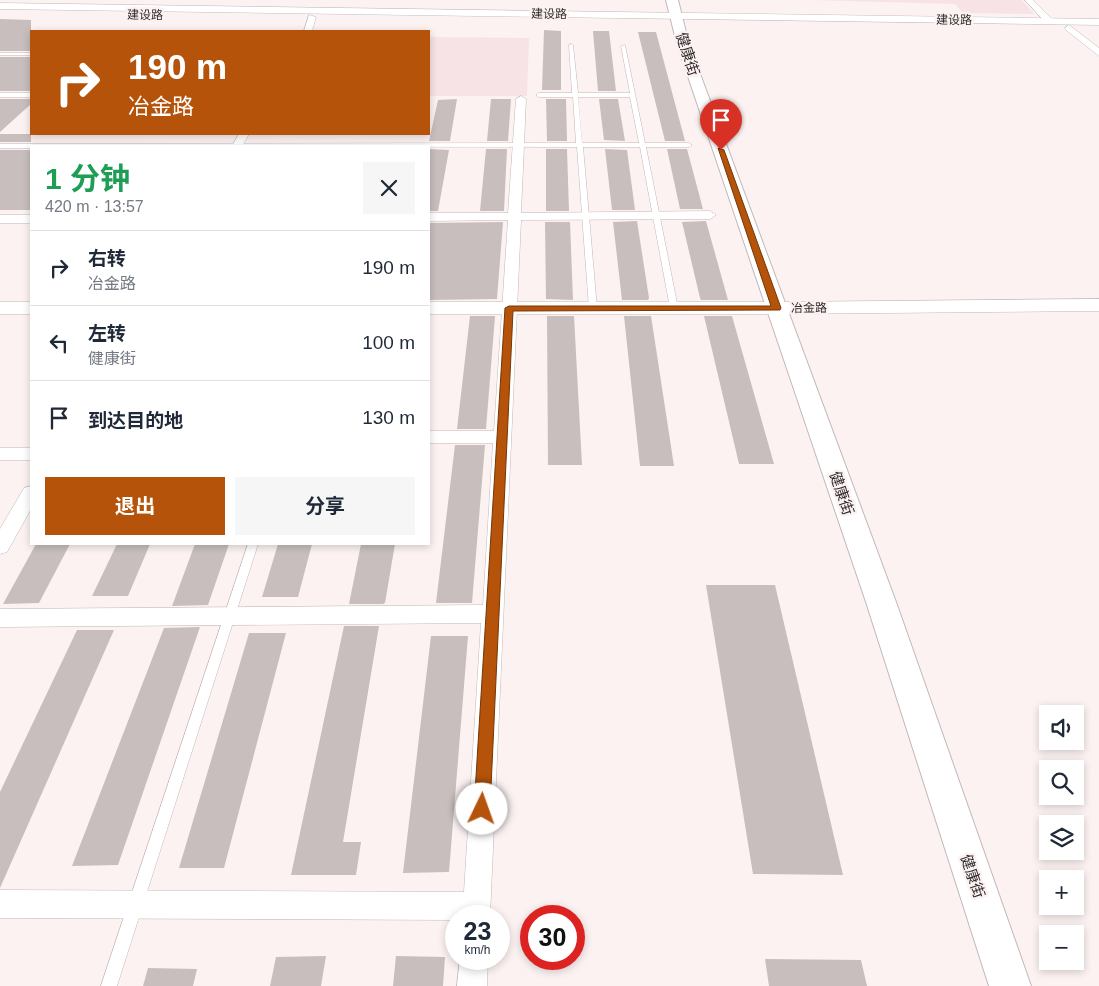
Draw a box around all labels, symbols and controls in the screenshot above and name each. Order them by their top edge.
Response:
street label: 建设路 [531,7,567,21]
street label: 建设路 [127,8,163,22]
street label: 建设路 [936,13,972,27]
street label: 健康街 [673,30,703,78]
text: 190 m [128,47,227,86]
icon: right [45,50,110,115]
text: 冶金路 [128,94,194,119]
pin [700,99,742,150]
icon: arrive [707,106,735,134]
text: 1 分钟 [45,162,130,195]
button: close [363,162,415,214]
text: 420 m · 13:57 [45,198,144,215]
text: 右转 [88,248,126,269]
icon: right [45,254,73,282]
text: 190 m [362,257,415,278]
text: 冶金路 [88,275,136,292]
street label: 冶金路 [791,301,827,315]
text: 左转 [88,323,126,344]
icon: left [45,329,73,357]
text: 100 m [362,332,415,353]
text: 健康街 [88,350,136,367]
icon: arrive [45,404,73,432]
text: 130 m [362,407,415,428]
text: 到达目的地 [88,410,183,431]
street label: 健康街 [827,469,857,517]
button: 退出 [45,477,225,535]
button: 分享 [235,477,415,535]
map controls [1039,705,1084,970]
button: sound [1039,705,1084,750]
button: search [1039,760,1084,805]
position arrow [455,782,507,834]
button: layers [1039,815,1084,860]
street label: 健康街 [958,852,988,900]
button: + [1039,870,1084,915]
speed limit sign: 30 [520,905,585,970]
text: 23 [464,917,491,945]
button: − [1039,925,1084,970]
text: km/h [464,943,491,957]

